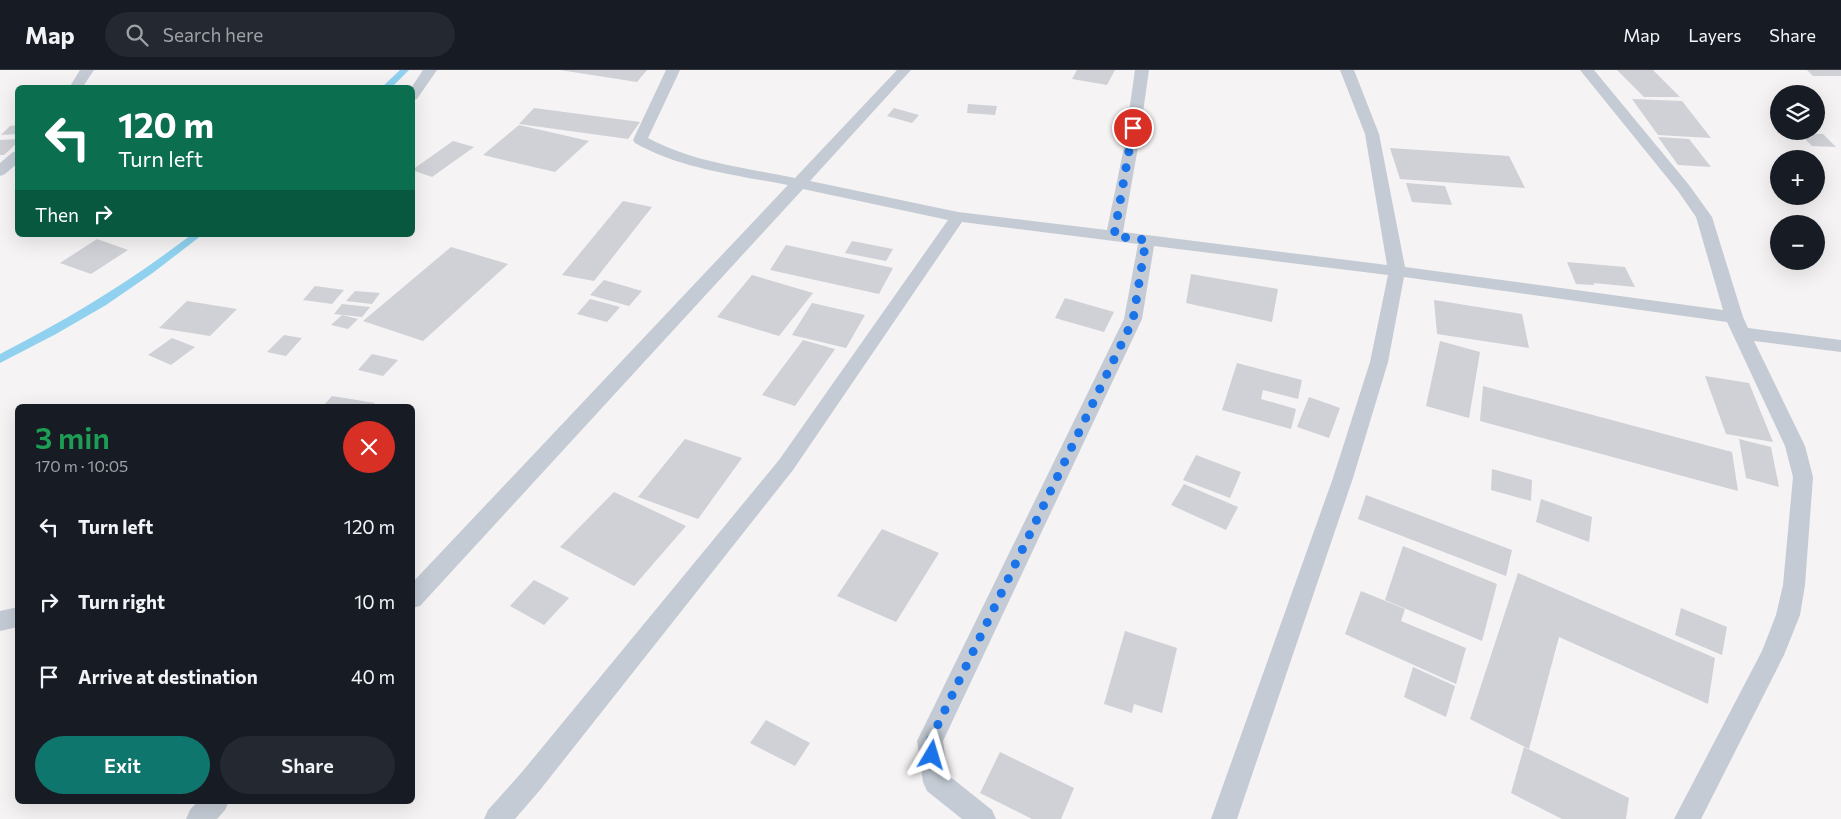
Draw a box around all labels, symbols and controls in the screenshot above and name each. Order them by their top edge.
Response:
search box [105,12,455,57]
text: Map [25,20,75,49]
icon: search [123,21,151,49]
text: Search here [163,23,263,46]
text: Map [1623,24,1660,46]
text: Layers [1688,24,1741,46]
text: Share [1769,24,1816,46]
map controls [1770,85,1825,270]
button: layers [1770,85,1825,140]
text: 120 m [118,102,214,145]
icon: left [35,105,100,170]
pin [1112,107,1154,149]
icon: arrive [1119,114,1147,142]
text: Turn left [118,145,203,172]
button: + [1770,150,1825,205]
icon: right [89,200,117,228]
text: Then [35,203,79,226]
button: − [1770,215,1825,270]
text: 3 min [35,418,110,455]
button: close [343,421,395,473]
text: 170 m · 10:05 [35,456,128,475]
icon: left [35,513,63,541]
text: Turn left [78,515,153,538]
text: 120 m [344,515,395,538]
icon: right [35,588,63,616]
text: Turn right [78,590,165,613]
text: 10 m [354,590,395,613]
icon: arrive [35,663,63,691]
text: Arrive at destination [78,665,258,688]
text: 40 m [351,665,395,688]
position arrow [905,728,957,780]
button: Exit [35,736,210,794]
button: Share [220,736,395,794]

